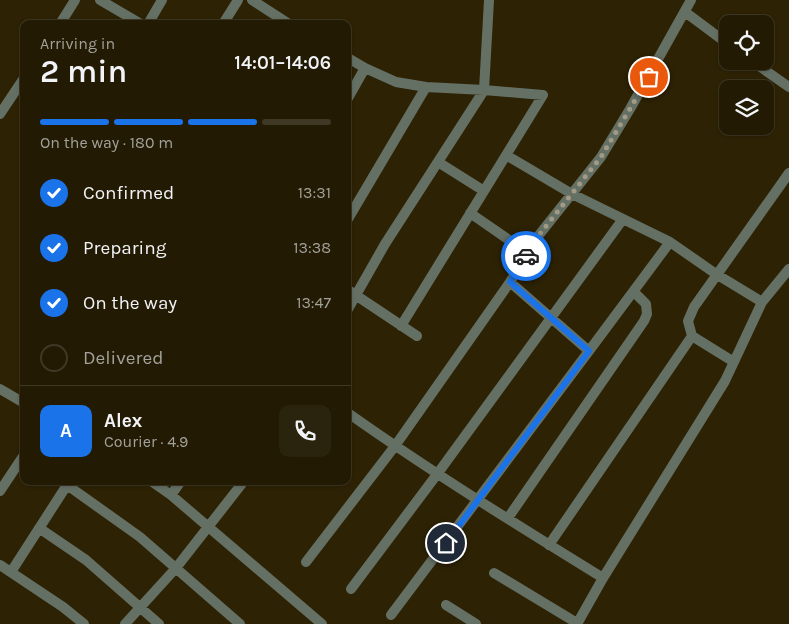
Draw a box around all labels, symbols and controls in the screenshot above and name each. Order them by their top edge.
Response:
map controls [719,15,774,135]
button: locate [719,15,774,70]
text: Arriving in [40,34,115,53]
text: 14:01–14:06 [234,52,331,74]
text: 2 min [40,53,127,90]
pin [628,56,670,98]
icon: bag [635,63,663,91]
button: layers [719,80,774,135]
text: On the way · 180 m [40,133,173,152]
icon: check [40,179,68,207]
text: Confirmed [83,182,174,204]
text: 13:31 [298,183,331,202]
courier [501,231,551,281]
icon: check [40,234,68,262]
text: Preparing [83,237,166,259]
text: 13:38 [293,238,331,257]
icon: car [512,242,540,270]
icon: check [40,289,68,317]
text: On the way [83,292,177,314]
text: 13:47 [296,293,331,312]
text: Delivered [83,347,163,369]
button: phone [279,405,331,457]
text: Alex [104,410,142,432]
text: A [60,420,72,442]
text: Courier · 4.9 [104,432,188,451]
pin [425,522,467,564]
icon: home [432,529,460,557]

